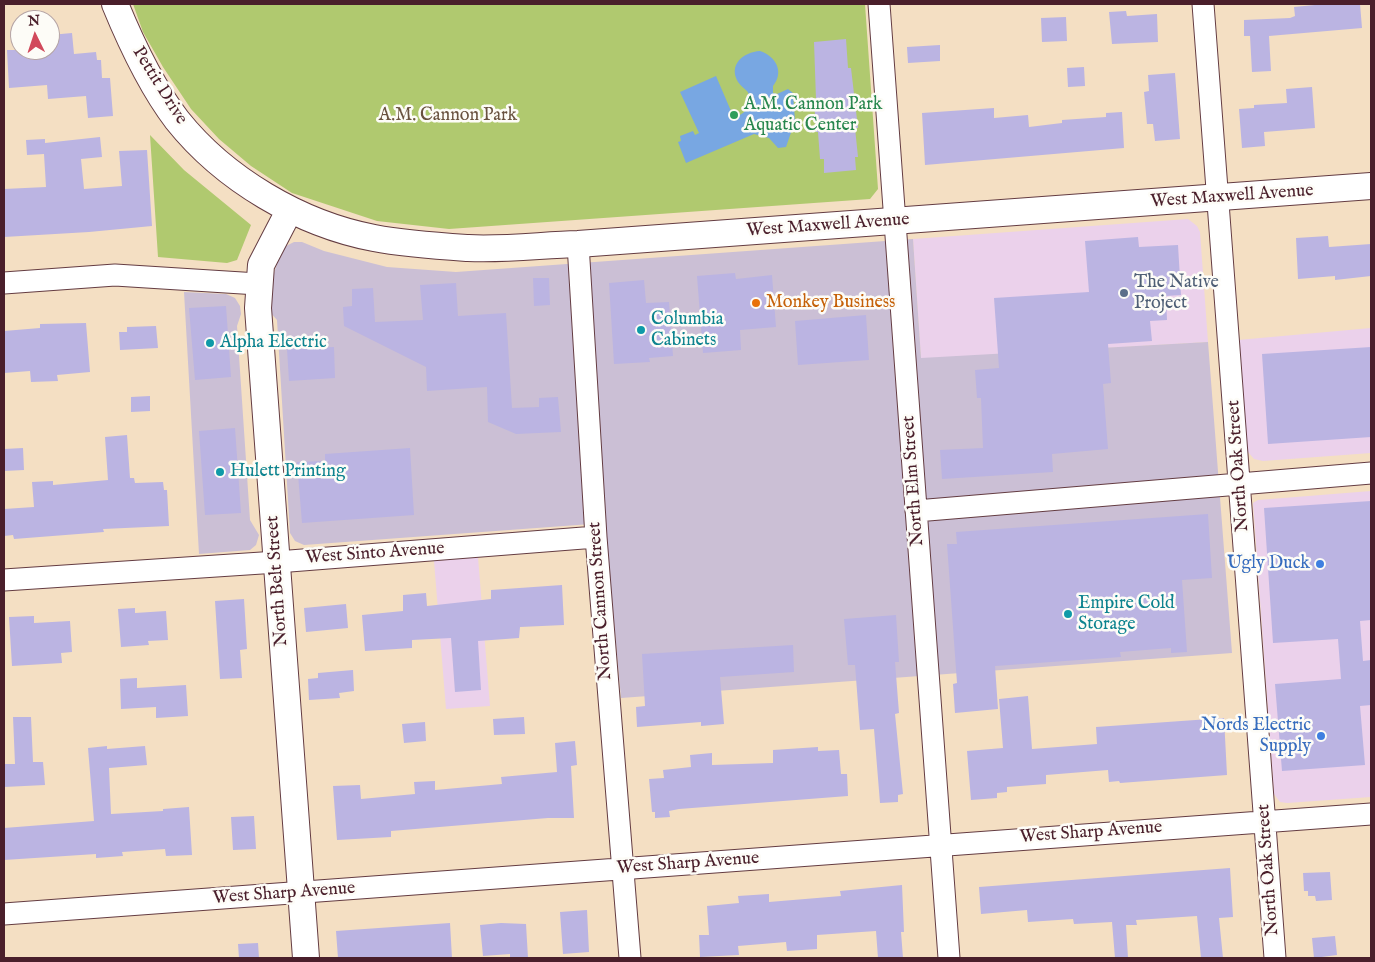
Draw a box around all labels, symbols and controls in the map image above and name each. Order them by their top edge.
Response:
north arrow [10,10,60,60]
text: N [27,12,41,30]
street label: Pettit Drive [127,43,191,129]
place label: A.M. Cannon Park Aquatic Center [744,94,882,136]
park label: A.M. Cannon Park [379,105,517,127]
marker: A.M. Cannon Park Aquatic Center [728,109,740,121]
street label: West Maxwell Avenue [1150,181,1314,213]
street label: West Maxwell Avenue [746,210,910,242]
place label: The Native Project [1134,272,1219,314]
marker: The Native Project [1118,287,1130,299]
place label: Monkey Business [766,292,895,314]
marker: Monkey Business [750,297,762,309]
place label: Columbia Cabinets [651,309,724,352]
marker: Columbia Cabinets [635,324,647,336]
place label: Alpha Electric [220,332,327,354]
marker: Alpha Electric [204,337,216,349]
street label: North Oak Street [1224,399,1254,533]
street label: North Elm Street [899,415,929,547]
place label: Hulett Printing [230,461,346,483]
marker: Hulett Printing [214,466,226,478]
street label: North Belt Street [263,515,293,647]
street label: North Cannon Street [585,521,617,681]
street label: West Sinto Avenue [305,538,445,570]
place label: Ugly Duck [1227,553,1310,575]
marker: Ugly Duck [1314,558,1326,570]
place label: Empire Cold Storage [1078,593,1175,636]
marker: Empire Cold Storage [1062,608,1074,620]
place label: Nords Electric Supply [1201,715,1311,758]
marker: Nords Electric Supply [1315,730,1327,742]
street label: North Oak Street [1254,803,1284,937]
street label: West Sharp Avenue [1019,817,1163,849]
street label: West Sharp Avenue [616,848,760,880]
street label: West Sharp Avenue [212,878,356,910]

